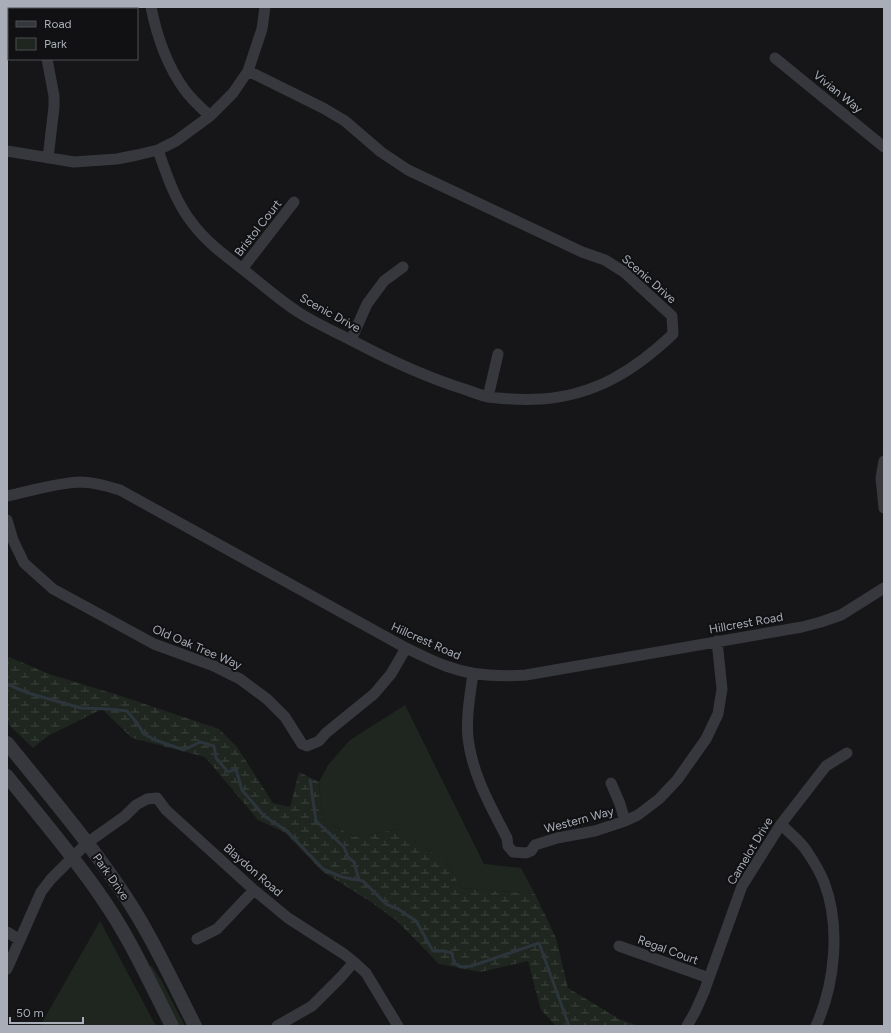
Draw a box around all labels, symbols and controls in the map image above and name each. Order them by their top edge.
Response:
legend [8,8,138,60]
text: Road [44,17,72,31]
text: Park [44,37,67,51]
street label: Vivian Way [811,68,866,117]
street label: Bristol Court [232,197,285,259]
street label: Scenic Drive [619,252,679,307]
street label: Scenic Drive [297,291,363,336]
street label: Hillcrest Road [708,610,784,636]
street label: Hillcrest Road [389,619,463,663]
street label: Old Oak Tree Way [150,622,244,672]
street label: Western Way [543,804,616,836]
street label: Camelot Drive [724,814,776,887]
street label: Blaydon Road [221,841,285,899]
street label: Park Drive [90,851,132,903]
street label: Regal Court [636,933,701,968]
scale bar [10,999,83,1025]
text: 50 m [16,1006,44,1020]

